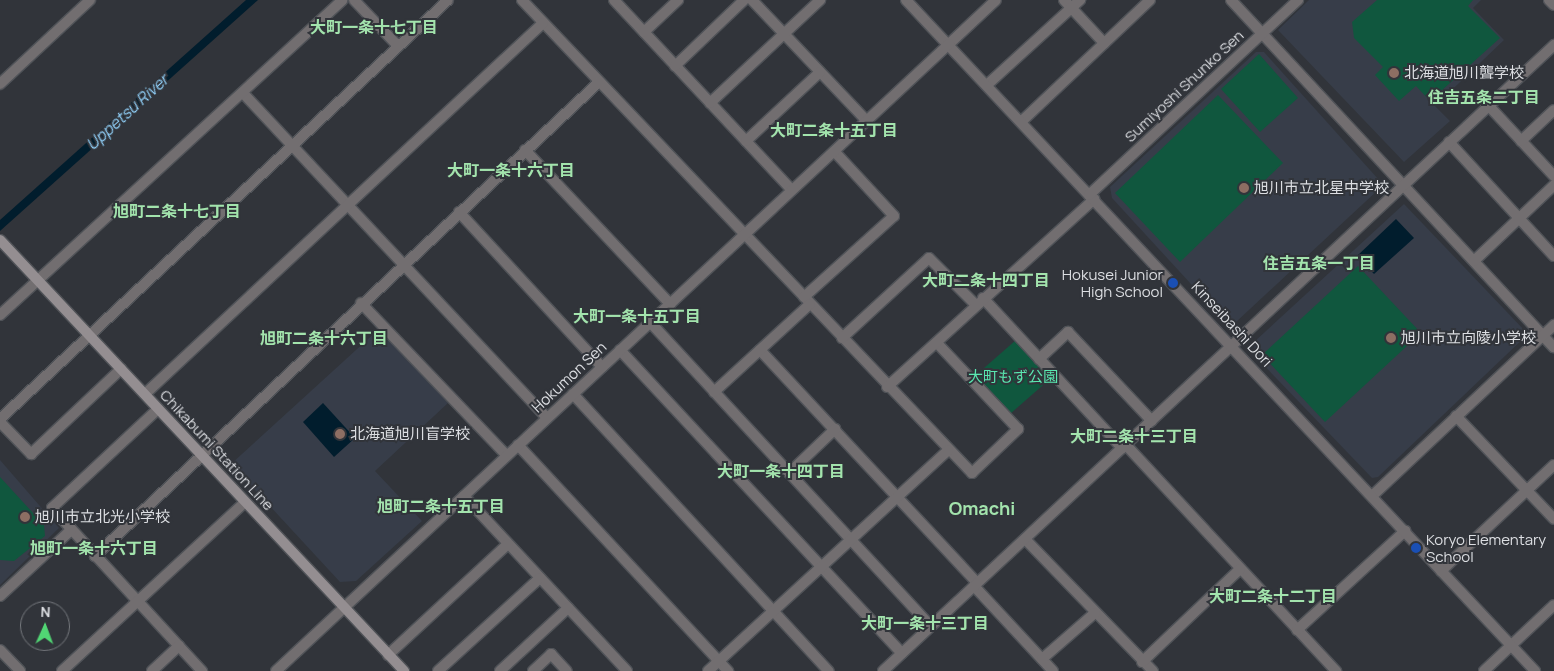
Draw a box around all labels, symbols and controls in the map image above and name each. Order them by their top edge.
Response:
district label: 大町一条十七丁目 [310,17,438,37]
street label: Sumiyoshi Shunko Sen [1121,26,1247,146]
place label: 北海道旭川聾学校 [1404,64,1524,82]
marker: 北海道旭川聾学校 [1388,67,1400,79]
water label: Uppetsu River [82,70,172,154]
district label: 住吉五条二丁目 [1428,87,1540,107]
district label: 大町二条十五丁目 [770,120,898,140]
district label: 大町一条十六丁目 [447,160,575,180]
place label: 旭川市立北星中学校 [1254,179,1389,197]
marker: 旭川市立北星中学校 [1238,182,1250,194]
district label: 旭町二条十七丁目 [113,201,241,221]
district label: 住吉五条一丁目 [1263,253,1375,273]
place label: Hokusei Junior High School [1062,265,1163,300]
district label: 大町二条十四丁目 [922,270,1050,290]
marker: Hokusei Junior High School [1167,277,1179,289]
street label: Kinseibashi Dori [1188,278,1276,370]
district label: 大町一条十五丁目 [573,306,701,326]
district label: 旭町二条十六丁目 [260,328,388,348]
place label: 旭川市立向陵小学校 [1401,329,1536,347]
marker: 旭川市立向陵小学校 [1385,332,1397,344]
street label: Hokumon Sen [528,338,610,416]
park label: 大町もず公園 [968,368,1058,386]
street label: Chikabumi Station Line [156,386,278,514]
place label: 北海道旭川盲学校 [350,425,470,443]
district label: 大町二条十三丁目 [1070,426,1198,446]
marker: 北海道旭川盲学校 [334,428,346,440]
district label: 大町一条十四丁目 [717,461,845,481]
district label: 旭町二条十五丁目 [377,496,505,516]
district label: Omachi [949,497,1015,519]
place label: 旭川市立北光小学校 [35,508,170,526]
marker: 旭川市立北光小学校 [19,511,31,523]
place label: Koryo Elementary School [1426,530,1546,565]
district label: 旭町一条十六丁目 [30,538,158,558]
marker: Koryo Elementary School [1410,542,1422,554]
district label: 大町二条十二丁目 [1209,586,1337,606]
north arrow [20,601,70,651]
text: N [40,602,51,621]
district label: 大町一条十三丁目 [861,613,989,633]

